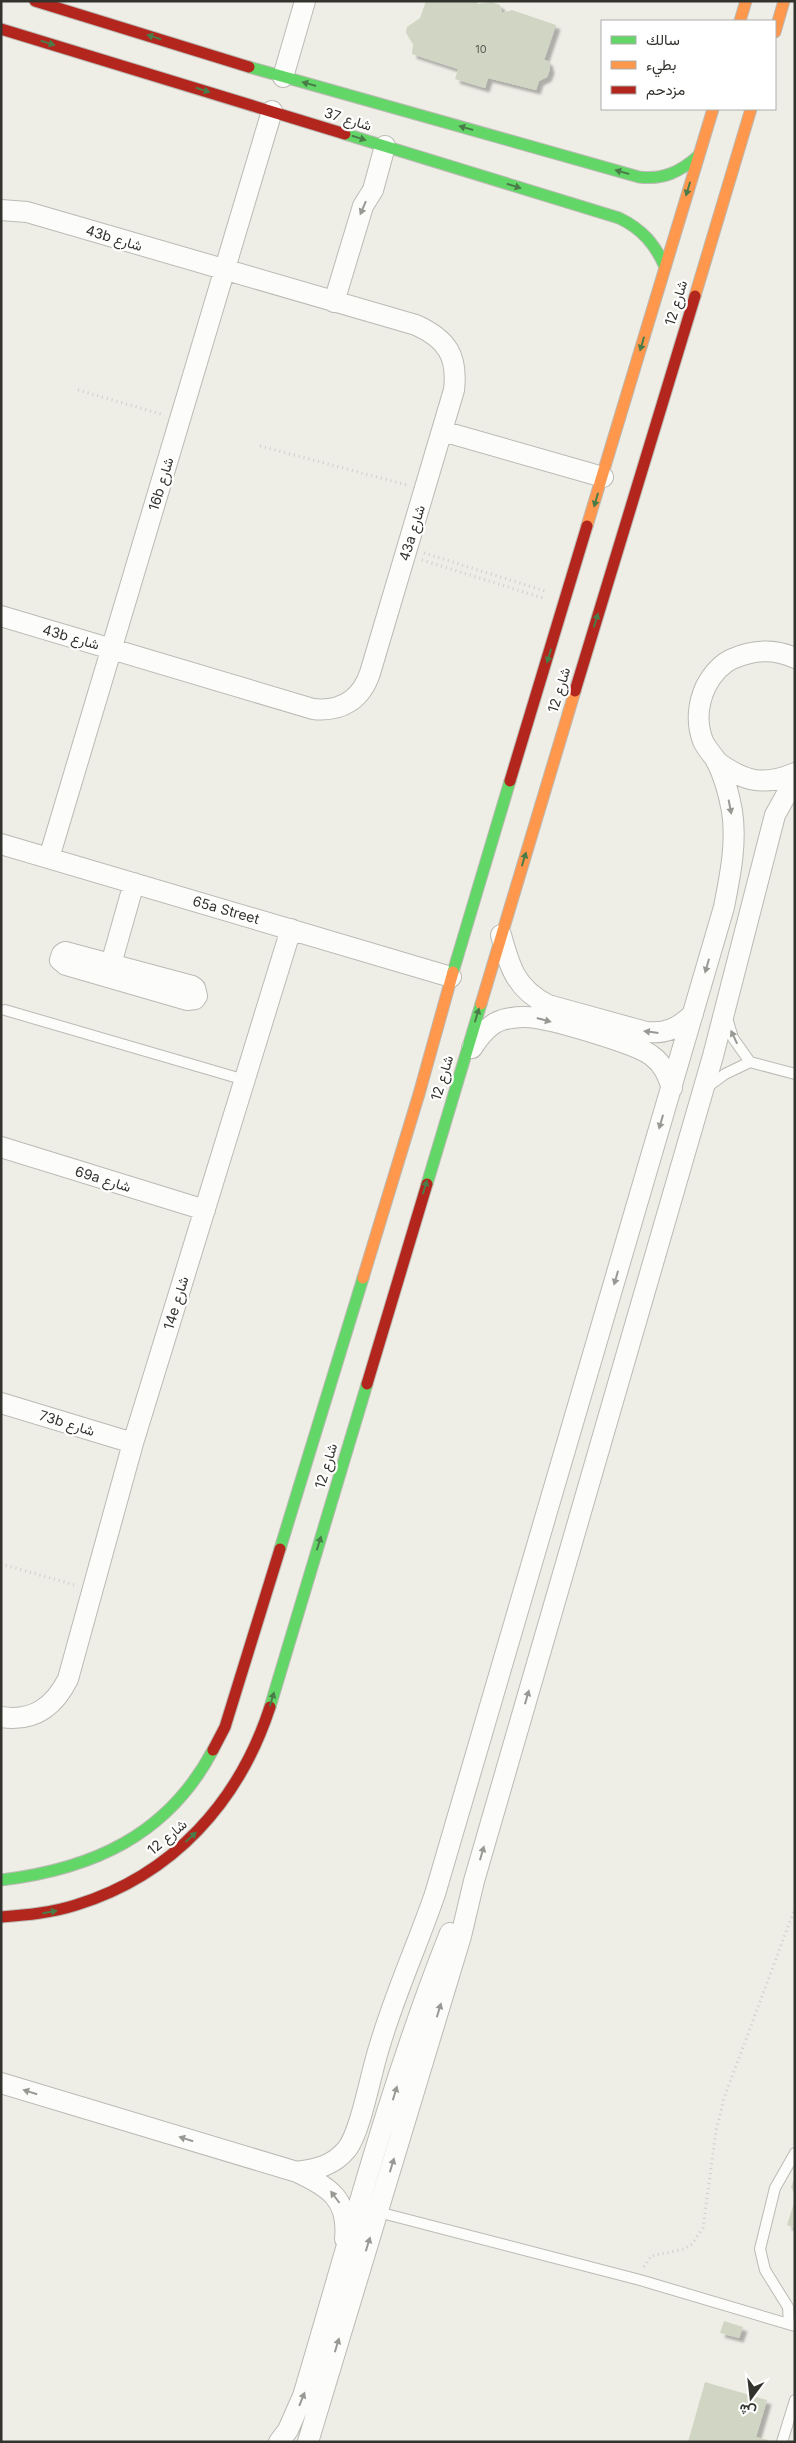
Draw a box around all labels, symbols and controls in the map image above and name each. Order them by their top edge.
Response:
legend [601,20,776,110]
text: سالك [646,30,680,49]
one-way arrow [146,33,161,41]
one-way arrow [41,39,56,47]
house number: 10 [475,42,487,56]
text: بطيء [646,55,676,78]
one-way arrow [302,80,317,88]
text: مزدحم [646,80,685,100]
one-way arrow [196,86,211,94]
street label: شارع 37 [322,103,374,137]
one-way arrow [458,124,473,132]
one-way arrow [351,134,366,142]
one-way arrow [615,168,630,176]
one-way arrow [684,181,692,196]
one-way arrow [507,182,522,190]
one-way arrow [359,201,367,216]
street label: 43b شارع [83,221,145,257]
street label: شارع 12 [661,278,693,328]
one-way arrow [637,337,645,352]
street label: 16b شارع [144,455,180,514]
one-way arrow [591,493,599,508]
street label: 43a شارع [395,503,431,564]
one-way arrow [593,612,601,627]
street label: 43b شارع [40,620,102,656]
one-way arrow [545,649,553,664]
street label: شارع 12 [544,665,576,715]
one-way arrow [727,800,735,816]
one-way arrow [520,851,528,866]
street label: 65a Street [191,892,262,927]
one-way arrow [703,959,711,974]
one-way arrow [473,1007,481,1022]
one-way arrow [536,1016,551,1024]
one-way arrow [642,1028,658,1036]
one-way arrow [729,1030,737,1044]
street label: شارع 12 [427,1053,459,1103]
one-way arrow [657,1115,665,1130]
street label: 69a شارع [72,1162,133,1198]
one-way arrow [421,1179,429,1194]
one-way arrow [611,1271,619,1286]
street label: 14e شارع [159,1274,195,1333]
street label: 73b شارع [37,1406,97,1442]
street label: شارع 12 [311,1441,343,1491]
one-way arrow [315,1535,323,1550]
one-way arrow [524,1689,532,1704]
one-way arrow [268,1691,276,1706]
street label: شارع 12 [143,1815,192,1860]
one-way arrow [185,1831,197,1843]
one-way arrow [479,1846,487,1861]
one-way arrow [42,1907,58,1915]
one-way arrow [435,2002,443,2017]
one-way arrow [391,2085,399,2100]
one-way arrow [23,2087,38,2095]
one-way arrow [178,2134,193,2142]
one-way arrow [389,2158,396,2173]
one-way arrow [330,2191,340,2204]
one-way arrow [365,2236,372,2251]
one-way arrow [333,2337,341,2352]
north arrow [726,2373,776,2423]
one-way arrow [298,2392,306,2406]
text: ش [737,2400,758,2421]

